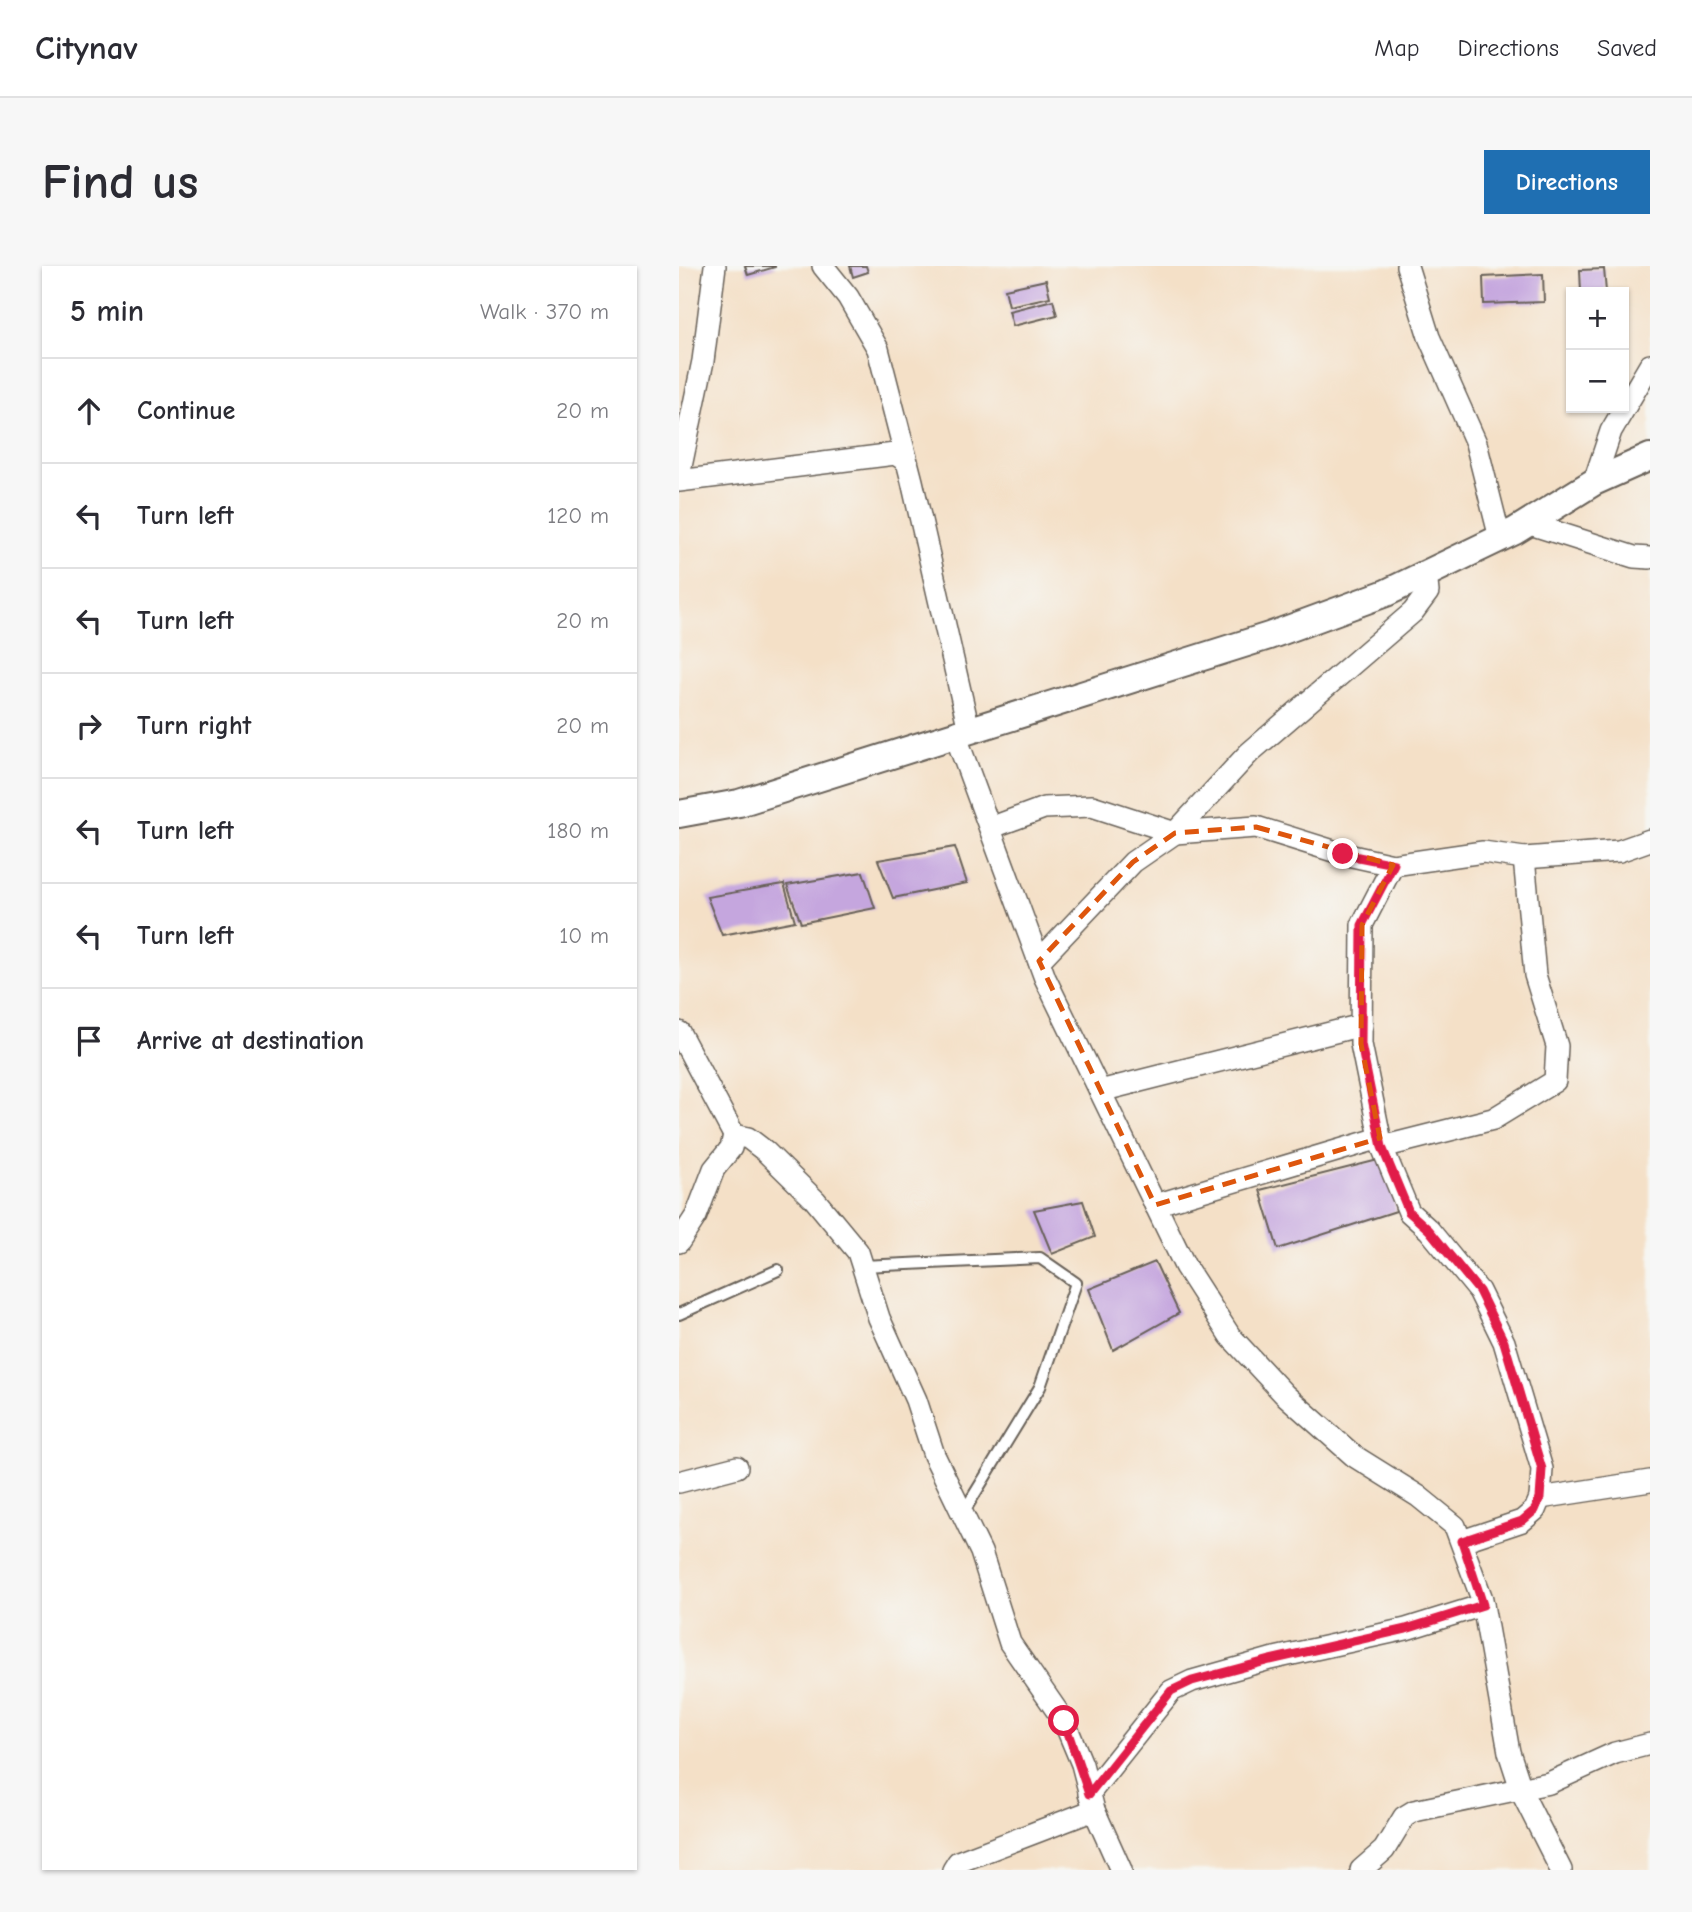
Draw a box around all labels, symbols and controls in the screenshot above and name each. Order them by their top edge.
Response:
text: Citynav [35,29,138,67]
text: Map [1374,34,1420,62]
text: Directions [1458,34,1559,62]
text: Saved [1597,34,1657,62]
button: Directions [1484,150,1650,214]
text: Find us [42,154,198,210]
map controls [1566,287,1629,413]
button: + [1566,287,1629,350]
text: 5 min [70,294,144,329]
text: Walk · 370 m [480,298,609,325]
button: − [1566,350,1629,413]
icon: ahead [70,392,108,430]
text: Continue [137,396,235,426]
text: 20 m [556,397,609,424]
icon: left [70,497,108,535]
text: Turn left [137,501,234,531]
text: 120 m [547,502,609,529]
icon: left [70,602,108,640]
text: Turn left [137,606,234,636]
text: 20 m [556,607,609,634]
icon: right [70,707,108,745]
text: Turn right [137,711,251,741]
text: 20 m [556,712,609,739]
icon: left [70,812,108,850]
text: Turn left [137,816,234,846]
text: 180 m [547,817,609,844]
route end [1327,838,1358,869]
icon: left [70,917,108,955]
text: Turn left [137,921,234,951]
text: 10 m [559,922,609,949]
icon: arrive [70,1022,108,1060]
text: Arrive at destination [137,1026,364,1056]
route start [1048,1705,1079,1736]

